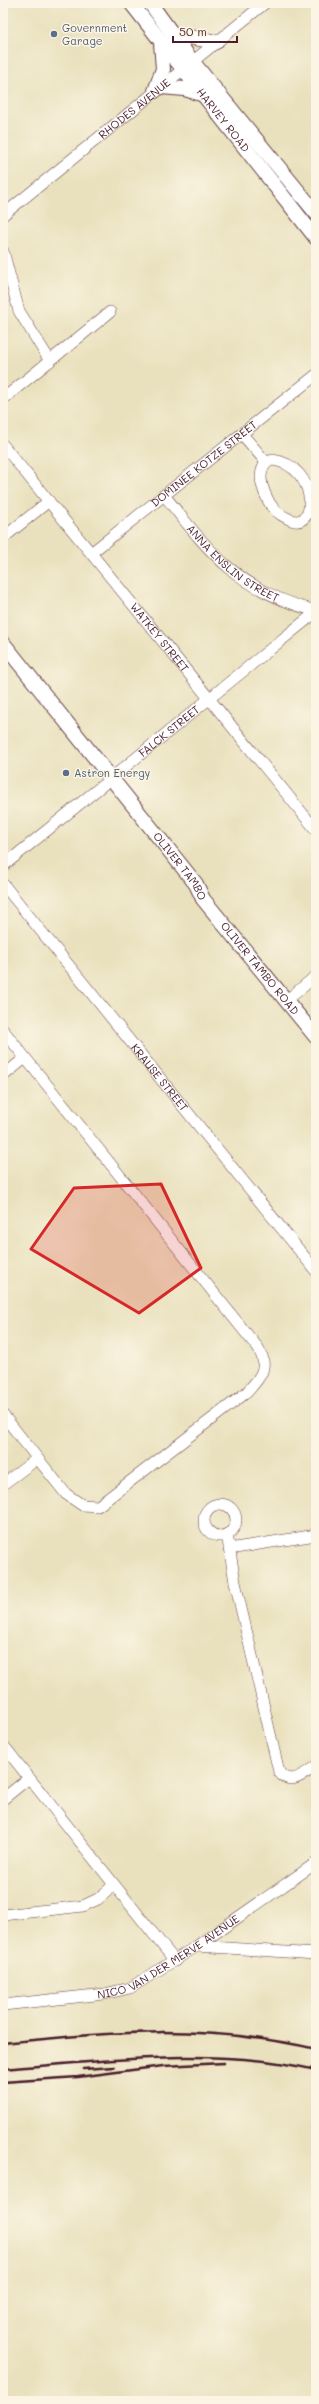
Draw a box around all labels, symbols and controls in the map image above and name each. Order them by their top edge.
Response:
scale bar [173,18,237,44]
place label: Government Garage [62,20,128,48]
text: 50 m [179,23,207,39]
marker: Government Garage [49,29,59,39]
street label: RHODES AVENUE [95,75,173,142]
street label: HARVEY ROAD [194,85,253,155]
street label: DOMINEE KOTZE STREET [148,417,260,510]
street label: ANNA ENSLIN STREET [184,521,282,605]
street label: WATKEY STREET [127,599,193,675]
street label: FALCK STREET [135,701,203,760]
place label: Astron Energy [74,765,151,780]
marker: Astron Energy [61,768,71,778]
street label: OLIVER TAMBO [150,829,211,903]
street label: OLIVER TAMBO ROAD [218,918,303,1018]
street label: KRAUSE STREET [128,1040,192,1114]
street label: NICO VAN DER MERVE AVENUE [96,1911,242,2002]

